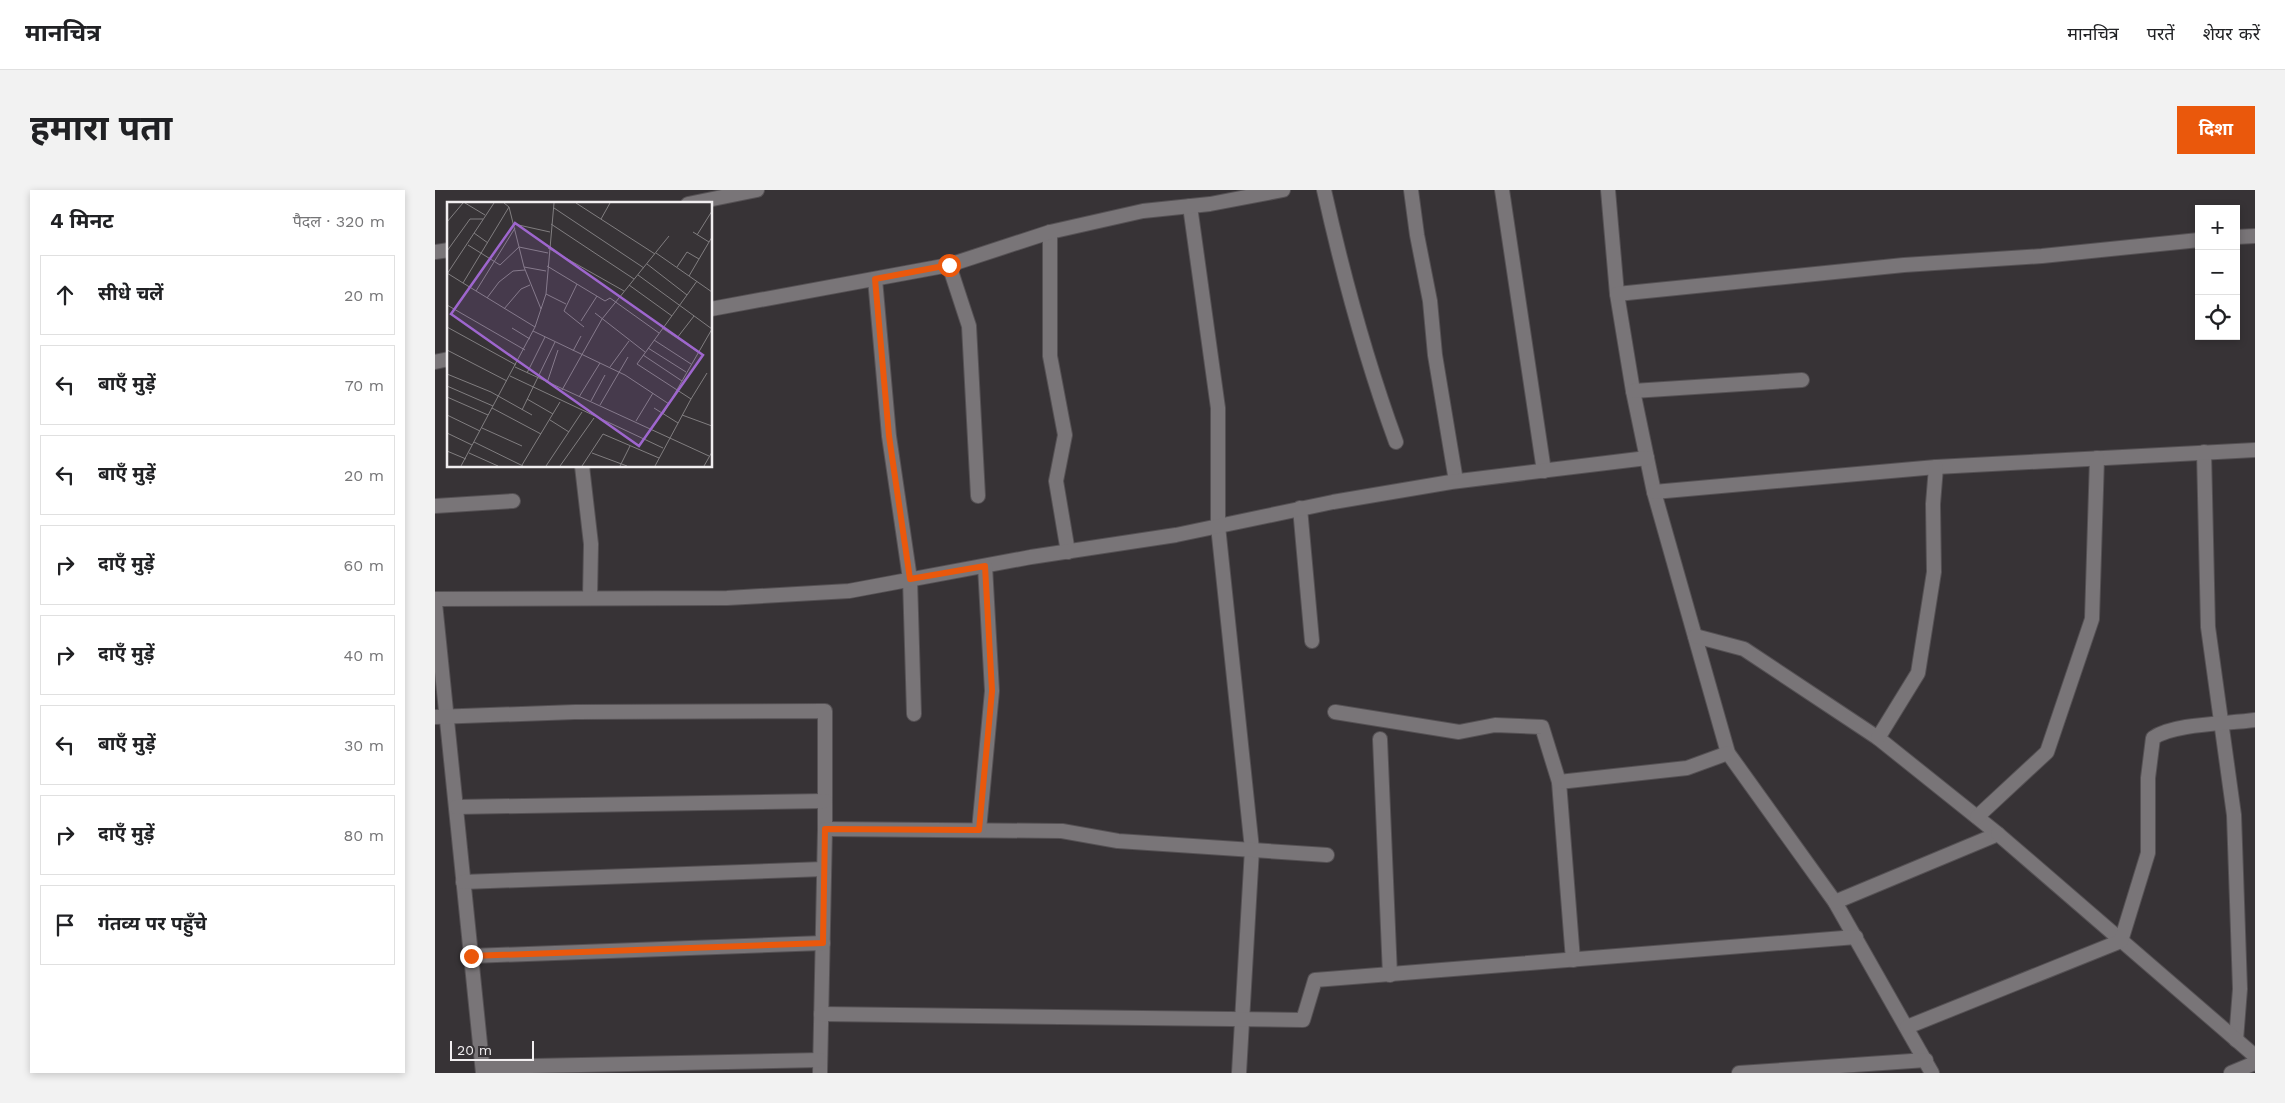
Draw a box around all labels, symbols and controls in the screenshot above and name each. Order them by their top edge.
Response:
text: मानचित्र [25,19,101,47]
text: मानचित्र [2067,23,2119,44]
text: परतें [2147,23,2175,44]
text: शेयर करें [2203,23,2260,44]
button: दिशा [2177,106,2255,154]
text: हमारा पता [30,107,172,149]
inset map [447,202,713,468]
map controls [2195,205,2240,340]
button: + [2195,205,2240,250]
text: 4 मिनट [50,208,114,233]
text: पैदल · 320 m [293,212,385,231]
button: − [2195,250,2240,295]
route start [938,254,961,277]
icon: ahead [51,281,79,309]
text: सीधे चलें [98,282,163,305]
text: 20 m [344,286,384,305]
button: locate [2195,295,2240,340]
icon: left [51,371,79,399]
text: बाएँ मुड़ें [98,372,156,395]
text: 70 m [345,376,384,395]
icon: left [51,461,79,489]
text: बाएँ मुड़ें [98,462,156,485]
text: 20 m [344,466,384,485]
icon: right [51,551,79,579]
text: दाएँ मुड़ें [98,552,154,575]
text: 60 m [344,556,384,575]
icon: right [51,641,79,669]
text: दाएँ मुड़ें [98,642,154,665]
text: 40 m [344,646,384,665]
icon: left [51,731,79,759]
text: बाएँ मुड़ें [98,732,156,755]
text: 30 m [344,736,384,755]
icon: right [51,821,79,849]
text: दाएँ मुड़ें [98,822,154,845]
text: 80 m [343,826,384,845]
icon: arrive [51,911,79,939]
text: गंतव्य पर पहुँचे [98,912,207,935]
route end [460,945,483,968]
scale bar [450,1038,534,1061]
text: 20 m [457,1042,492,1058]

